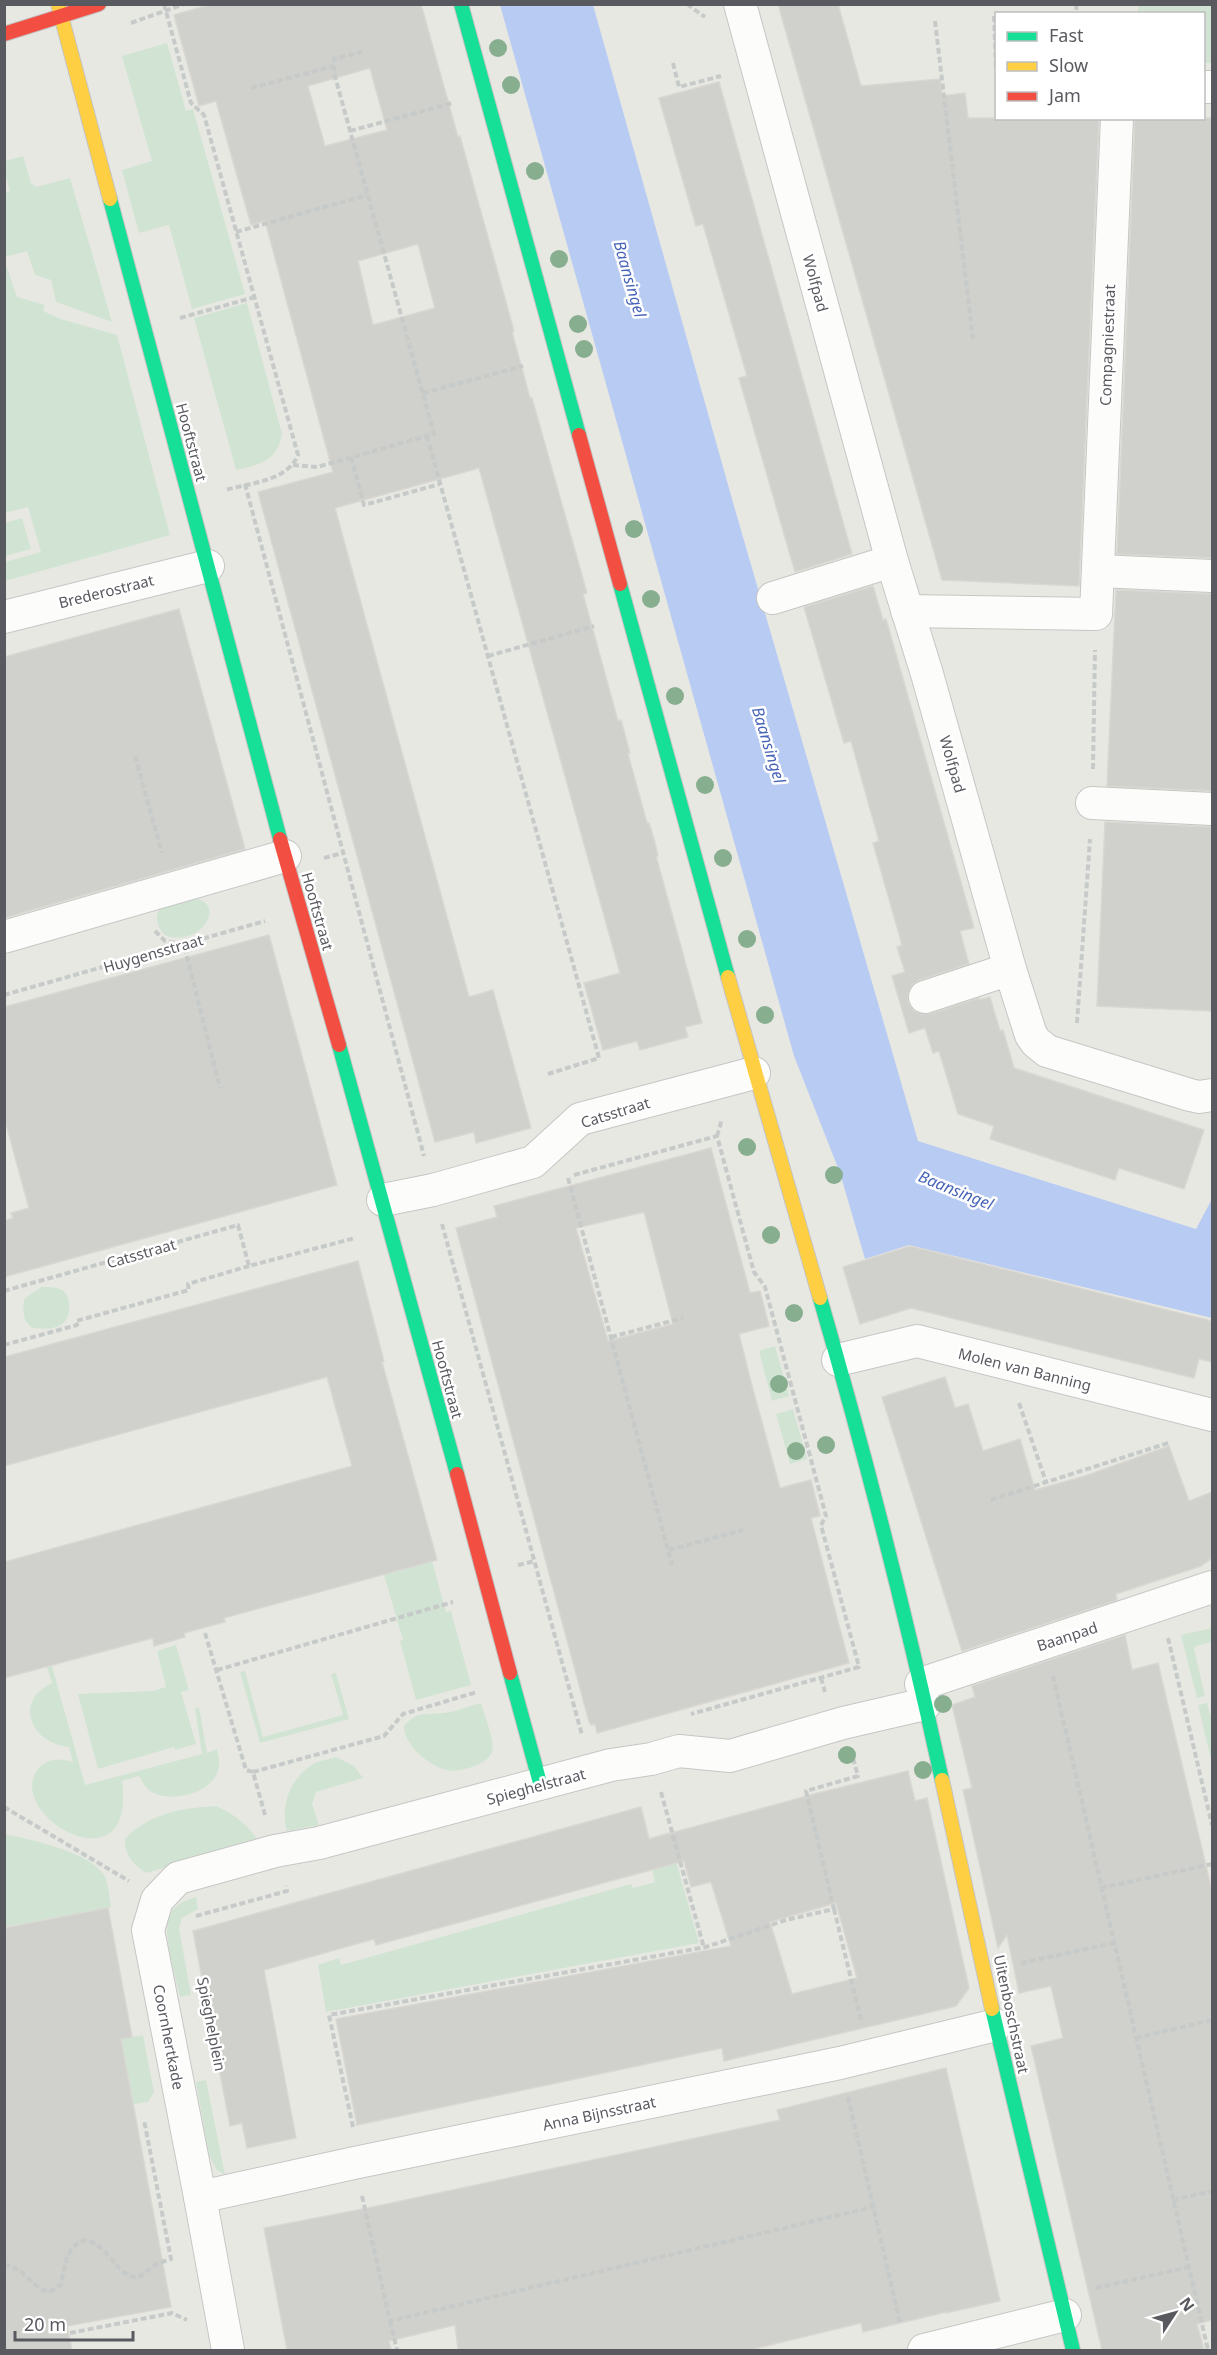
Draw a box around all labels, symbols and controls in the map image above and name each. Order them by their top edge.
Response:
legend [995,12,1205,120]
text: Fast [1049,23,1084,47]
text: Slow [1049,53,1088,77]
text: Jam [1047,83,1081,107]
water label: Baansingel [609,238,652,321]
street label: Wolfpad [799,252,833,314]
street label: Compagniestraat [1095,283,1119,406]
street label: Hooftstraat [172,400,212,484]
street label: Brederostraat [56,569,156,612]
water label: Baansingel [747,704,791,787]
street label: Wolfpad [935,733,971,795]
street label: Hooftstraat [297,870,339,953]
street label: Huygensstraat [101,929,206,977]
street label: Catsstraat [578,1092,653,1132]
water label: Baansingel [915,1165,997,1215]
street label: Catsstraat [104,1233,179,1272]
street label: Hooftstraat [428,1337,468,1421]
street label: Molen van Banning [956,1343,1094,1395]
street label: Baanpad [1034,1617,1100,1655]
street label: Spieghelstraat [484,1763,588,1809]
street label: Uitenboschstraat [990,1953,1034,2076]
street label: Spieghelplein [193,1975,231,2073]
street label: Coornhertkade [149,1983,189,2091]
street label: Anna Bijnsstraat [541,2091,658,2135]
north arrow [1145,2283,1205,2343]
text: N [1174,2292,1200,2316]
scale bar [15,2304,134,2342]
text: 20 m [24,2312,66,2336]

